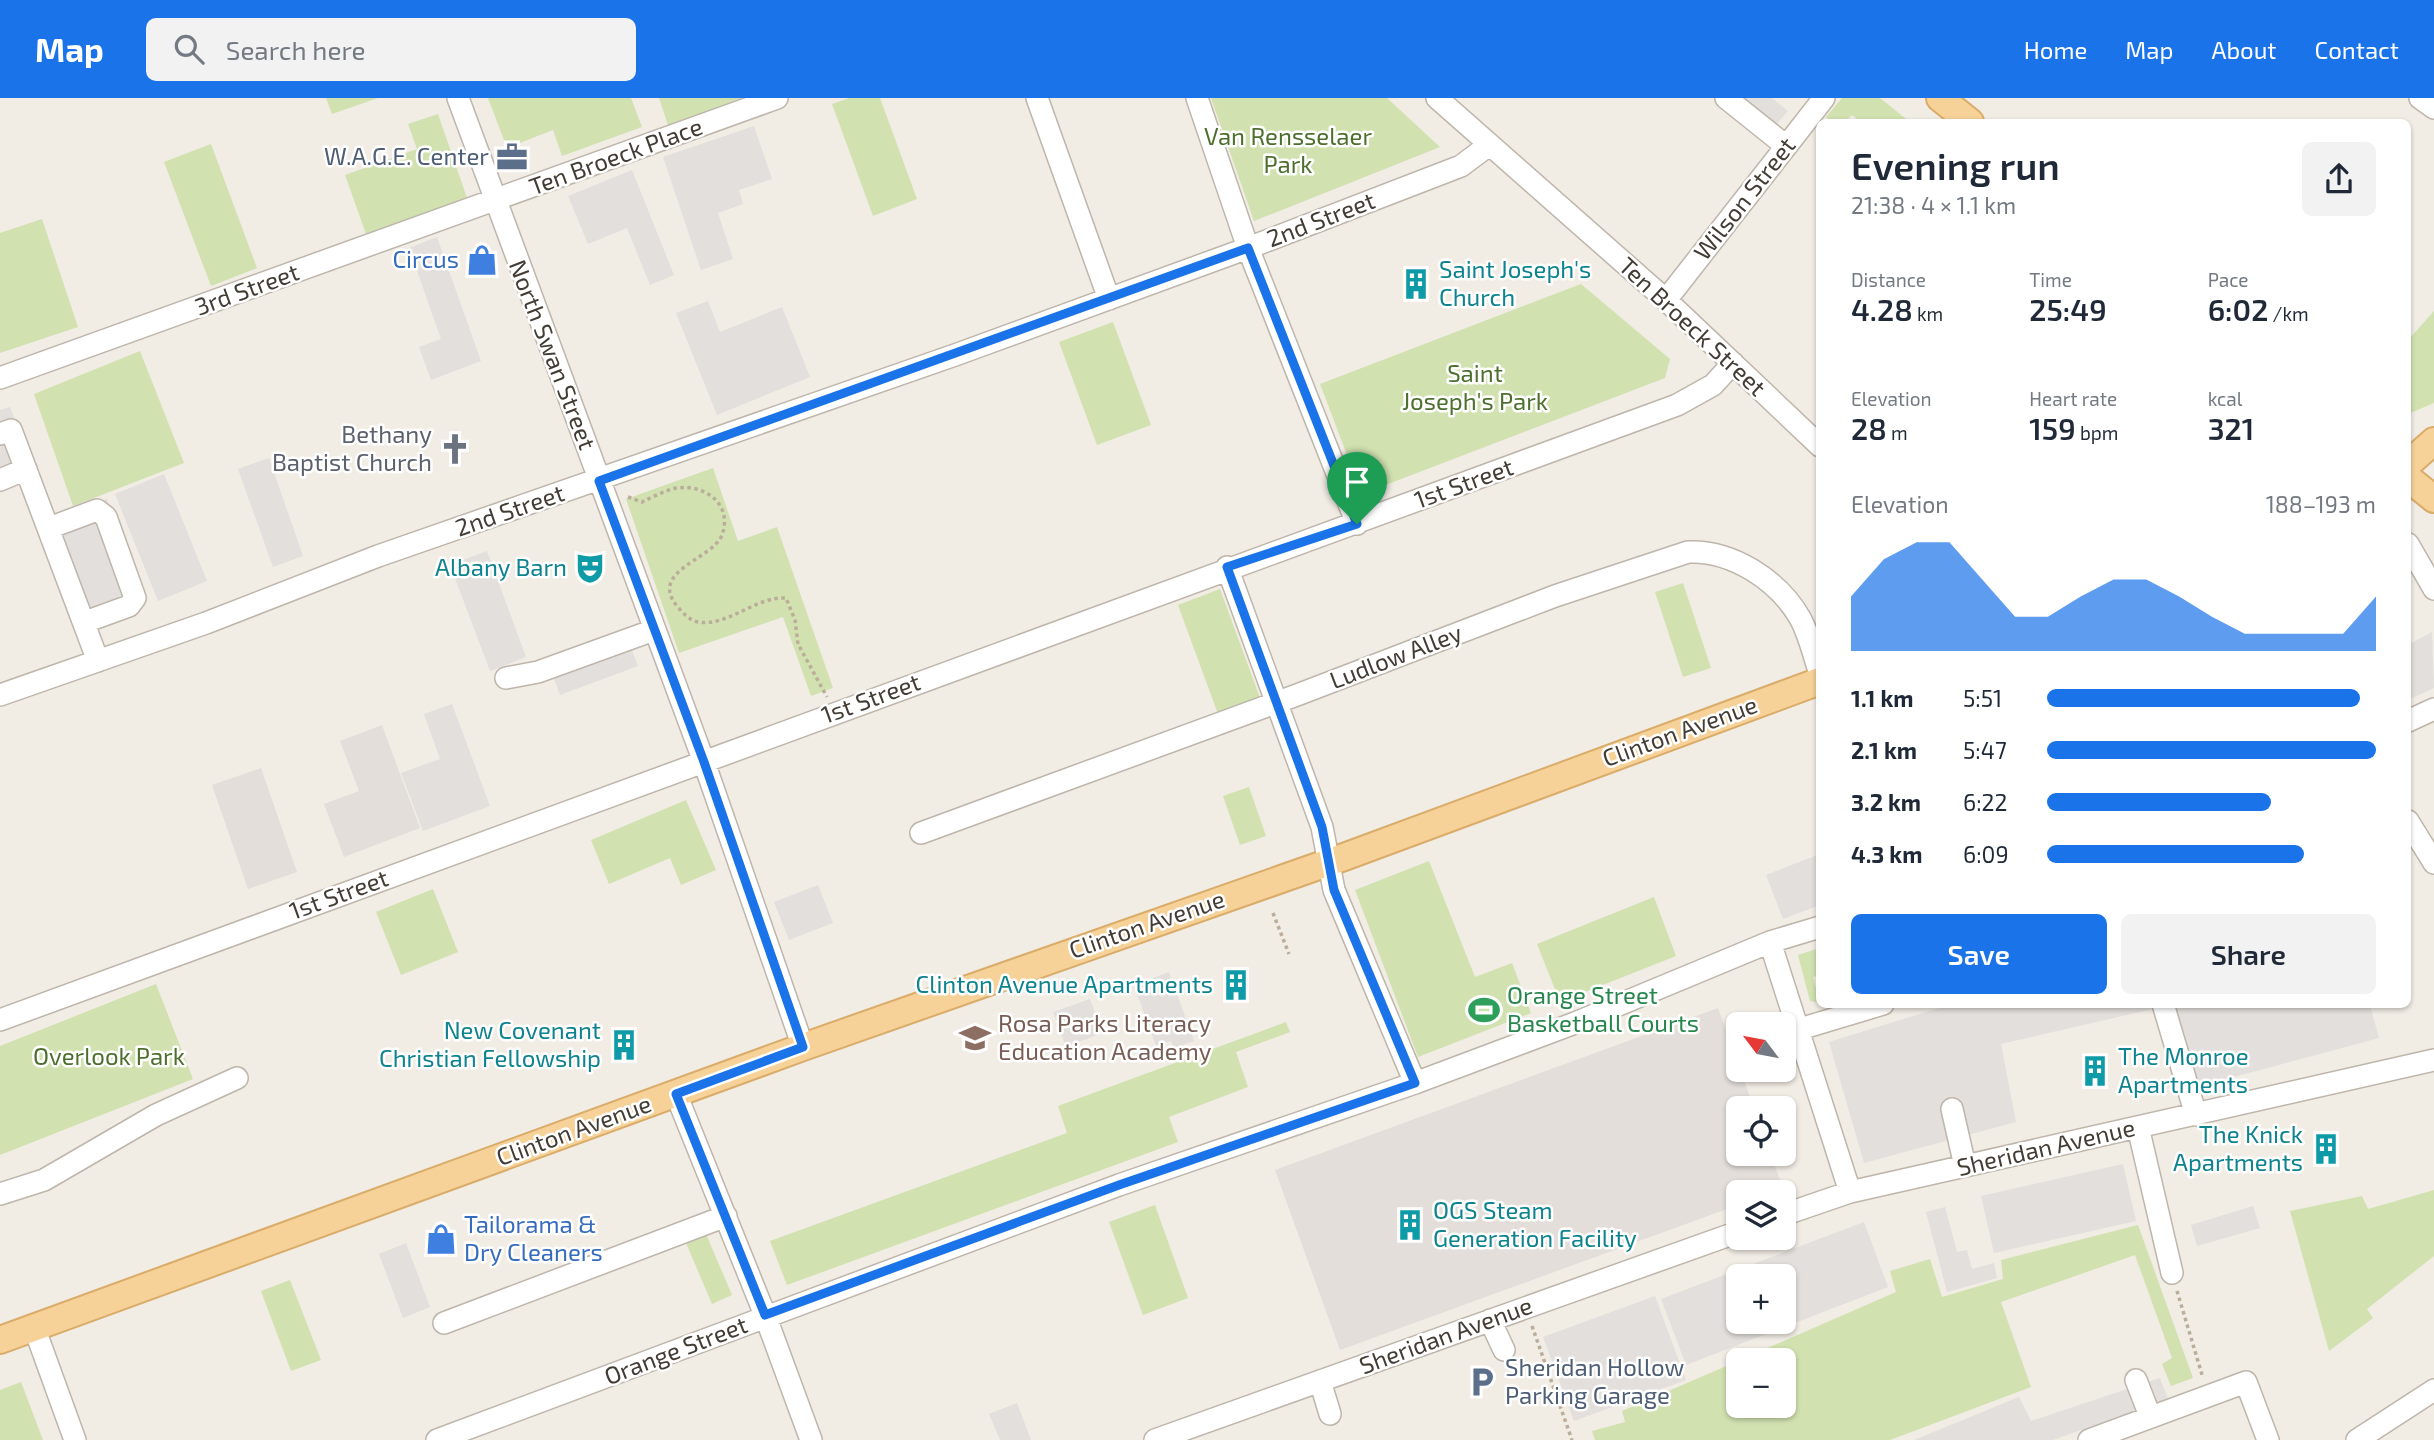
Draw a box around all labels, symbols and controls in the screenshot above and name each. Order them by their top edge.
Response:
search box [146,18,636,81]
text: Map [35,29,104,69]
icon: search [170,30,208,68]
text: Search here [226,34,365,65]
text: Home [2024,35,2087,64]
text: Map [2125,35,2173,64]
text: About [2211,35,2277,64]
text: Contact [2315,35,2399,64]
street label: Ten Broeck Place [525,111,706,200]
park label: Van Rensselaer Park [1204,121,1372,178]
street label: Wilson Street [1687,131,1801,265]
office icon: W.A.G.E. Center [495,140,529,174]
place label: W.A.G.E. Center [324,141,489,170]
text: Evening run [1851,142,2060,188]
button: share [2302,142,2376,216]
street label: 2nd Street [1262,185,1379,252]
text: 21:38 · 4 × 1.1 km [1851,191,2016,219]
shop icon: Circus [465,243,499,277]
place label: Circus [392,244,459,273]
street label: Ten Broeck Street [1614,251,1772,401]
place label: Saint Joseph's Church [1439,254,1591,311]
street label: 3rd Street [191,256,302,321]
street label: North Swan Street [504,256,603,453]
building icon: Saint Joseph's Church [1399,267,1433,301]
text: Distance [1851,268,1926,291]
text: Time [2029,268,2072,291]
text: Pace [2208,268,2249,291]
text: 4.28 [1851,291,1913,327]
text: 25:49 [2029,291,2107,327]
text: 6:02 [2208,291,2268,327]
text: km [1913,302,1943,325]
text: /km [2268,302,2309,325]
park label: Saint Joseph's Park [1402,358,1548,415]
text: Elevation [1851,387,1932,410]
text: Heart rate [2029,387,2117,410]
text: kcal [2208,387,2242,410]
text: 28 [1851,410,1887,446]
text: 159 [2029,410,2076,446]
text: 321 [2208,410,2254,446]
place label: Bethany Baptist Church [272,419,432,476]
text: m [1887,421,1908,444]
text: bpm [2076,421,2118,444]
church icon: Bethany Baptist Church [438,432,472,466]
street label: 1st Street [1410,451,1517,514]
pin [1327,452,1387,524]
icon: arrive [1338,463,1376,501]
street label: 2nd Street [451,477,568,542]
text: Elevation [1851,490,1949,518]
text: 188–193 m [2266,490,2376,518]
theatre icon: Albany Barn [573,551,607,585]
place label: Albany Barn [435,552,567,581]
street label: Ludlow Alley [1325,617,1466,694]
street label: 1st Street [817,666,924,729]
text: 1.1 km [1851,684,1914,712]
text: 5:51 [1963,684,2002,712]
street label: Clinton Avenue [1598,689,1761,772]
text: 2.1 km [1851,736,1917,764]
text: 5:47 [1963,736,2007,764]
text: 3.2 km [1851,788,1921,816]
text: 6:22 [1963,788,2007,816]
text: 4.3 km [1851,840,1922,868]
text: 6:09 [1963,840,2009,868]
street label: 1st Street [285,862,392,925]
street label: Clinton Avenue [1065,883,1228,964]
button: Save [1851,914,2107,994]
button: Share [2121,914,2376,994]
building icon: Clinton Avenue Apartments [1219,968,1253,1002]
place label: Clinton Avenue Apartments [916,969,1213,998]
place label: Orange Street Basketball Courts [1507,980,1699,1037]
sports icon: Orange Street Basketball Courts [1467,993,1501,1027]
place label: Rosa Parks Literacy Education Academy [998,1008,1212,1065]
north arrow [1726,1012,1796,1082]
map controls [1726,1012,1796,1418]
place label: New Covenant Christian Fellowship [379,1015,601,1072]
school or university icon: Rosa Parks Literacy Education Academy [958,1021,992,1055]
building icon: New Covenant Christian Fellowship [607,1028,641,1062]
park label: Overlook Park [33,1041,185,1070]
place label: The Monroe Apartments [2118,1041,2249,1098]
building icon: The Monroe Apartments [2078,1054,2112,1088]
street label: Clinton Avenue [492,1088,655,1171]
button: locate [1726,1096,1796,1166]
street label: Sheridan Avenue [1954,1112,2138,1181]
place label: The Knick Apartments [2173,1119,2303,1176]
building icon: The Knick Apartments [2309,1132,2343,1166]
button: layers [1726,1180,1796,1250]
place label: OGS Steam Generation Facility [1433,1195,1637,1252]
building icon: OGS Steam Generation Facility [1393,1208,1427,1242]
place label: Tailorama & Dry Cleaners [464,1209,603,1266]
shop icon: Tailorama & Dry Cleaners [424,1222,458,1256]
button: + [1726,1264,1796,1334]
street label: Sheridan Avenue [1355,1290,1536,1379]
street label: Orange Street [600,1309,751,1390]
button: − [1726,1348,1796,1418]
place label: Sheridan Hollow Parking Garage [1505,1352,1685,1409]
parking icon: Sheridan Hollow Parking Garage [1465,1365,1499,1399]

